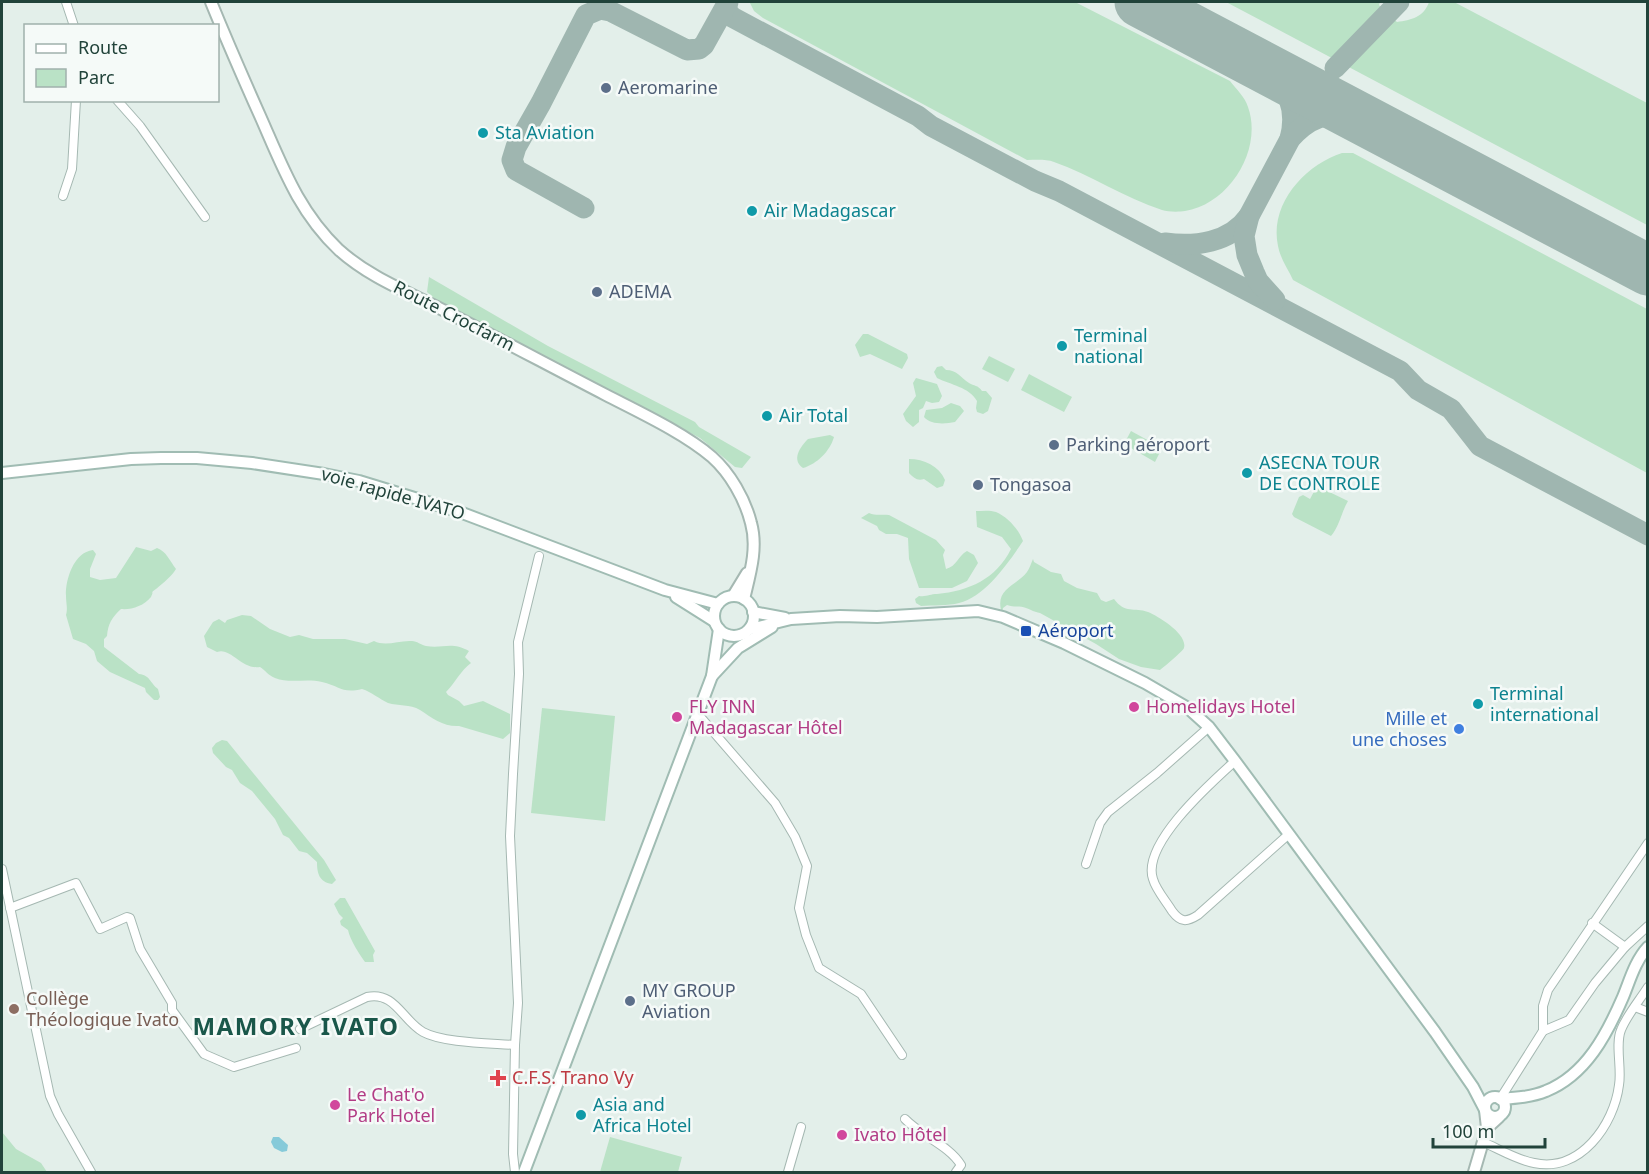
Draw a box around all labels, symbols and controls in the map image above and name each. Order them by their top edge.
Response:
legend [24,24,219,102]
text: Route [78,35,128,59]
text: Parc [78,65,115,89]
place label: Aeromarine [618,75,718,99]
marker: Aeromarine [599,81,613,95]
place label: Sta Aviation [495,120,595,144]
marker: Sta Aviation [476,126,490,140]
place label: Air Madagascar [764,198,896,222]
marker: Air Madagascar [745,204,759,218]
street label: Route Crocfarm [390,274,519,356]
place label: ADEMA [609,279,672,303]
marker: ADEMA [590,285,604,299]
place label: Terminal national [1074,323,1148,368]
marker: Terminal national [1055,339,1069,353]
place label: Air Total [779,403,848,427]
marker: Air Total [760,409,774,423]
place label: Parking aéroport [1066,432,1210,456]
marker: Parking aéroport [1047,438,1061,452]
place label: ASECNA TOUR DE CONTROLE [1259,450,1380,495]
street label: voie rapide IVATO [319,461,468,525]
marker: ASECNA TOUR DE CONTROLE [1240,466,1254,480]
place label: Tongasoa [990,472,1072,496]
marker: Tongasoa [971,478,985,492]
place label: Aéroport [1038,618,1114,642]
marker: Aéroport [1019,624,1033,638]
place label: Terminal international [1490,681,1599,726]
place label: FLY INN Madagascar Hôtel [689,694,843,739]
place label: Homelidays Hotel [1146,694,1296,718]
marker: Terminal international [1471,697,1485,711]
marker: Homelidays Hotel [1127,700,1141,714]
place label: Mille et une choses [1352,706,1447,751]
marker: FLY INN Madagascar Hôtel [670,710,684,724]
marker: Mille et une choses [1452,722,1466,736]
place label: MY GROUP Aviation [642,978,736,1023]
place label: Collège Théologique Ivato [26,986,179,1031]
marker: MY GROUP Aviation [623,994,637,1008]
marker: Collège Théologique Ivato [7,1002,21,1016]
district label: MAMORY IVATO [192,1009,400,1042]
place label: C.F.S. Trano Vy [512,1065,634,1089]
marker: C.F.S. Trano Vy [489,1069,507,1087]
place label: Le Chat'o Park Hotel [347,1082,435,1127]
place label: Asia and Africa Hotel [593,1092,692,1137]
marker: Le Chat'o Park Hotel [328,1098,342,1112]
marker: Asia and Africa Hotel [574,1108,588,1122]
scale bar [1433,1111,1546,1149]
text: 100 m [1442,1119,1494,1143]
place label: Ivato Hôtel [854,1122,947,1146]
marker: Ivato Hôtel [835,1128,849,1142]

